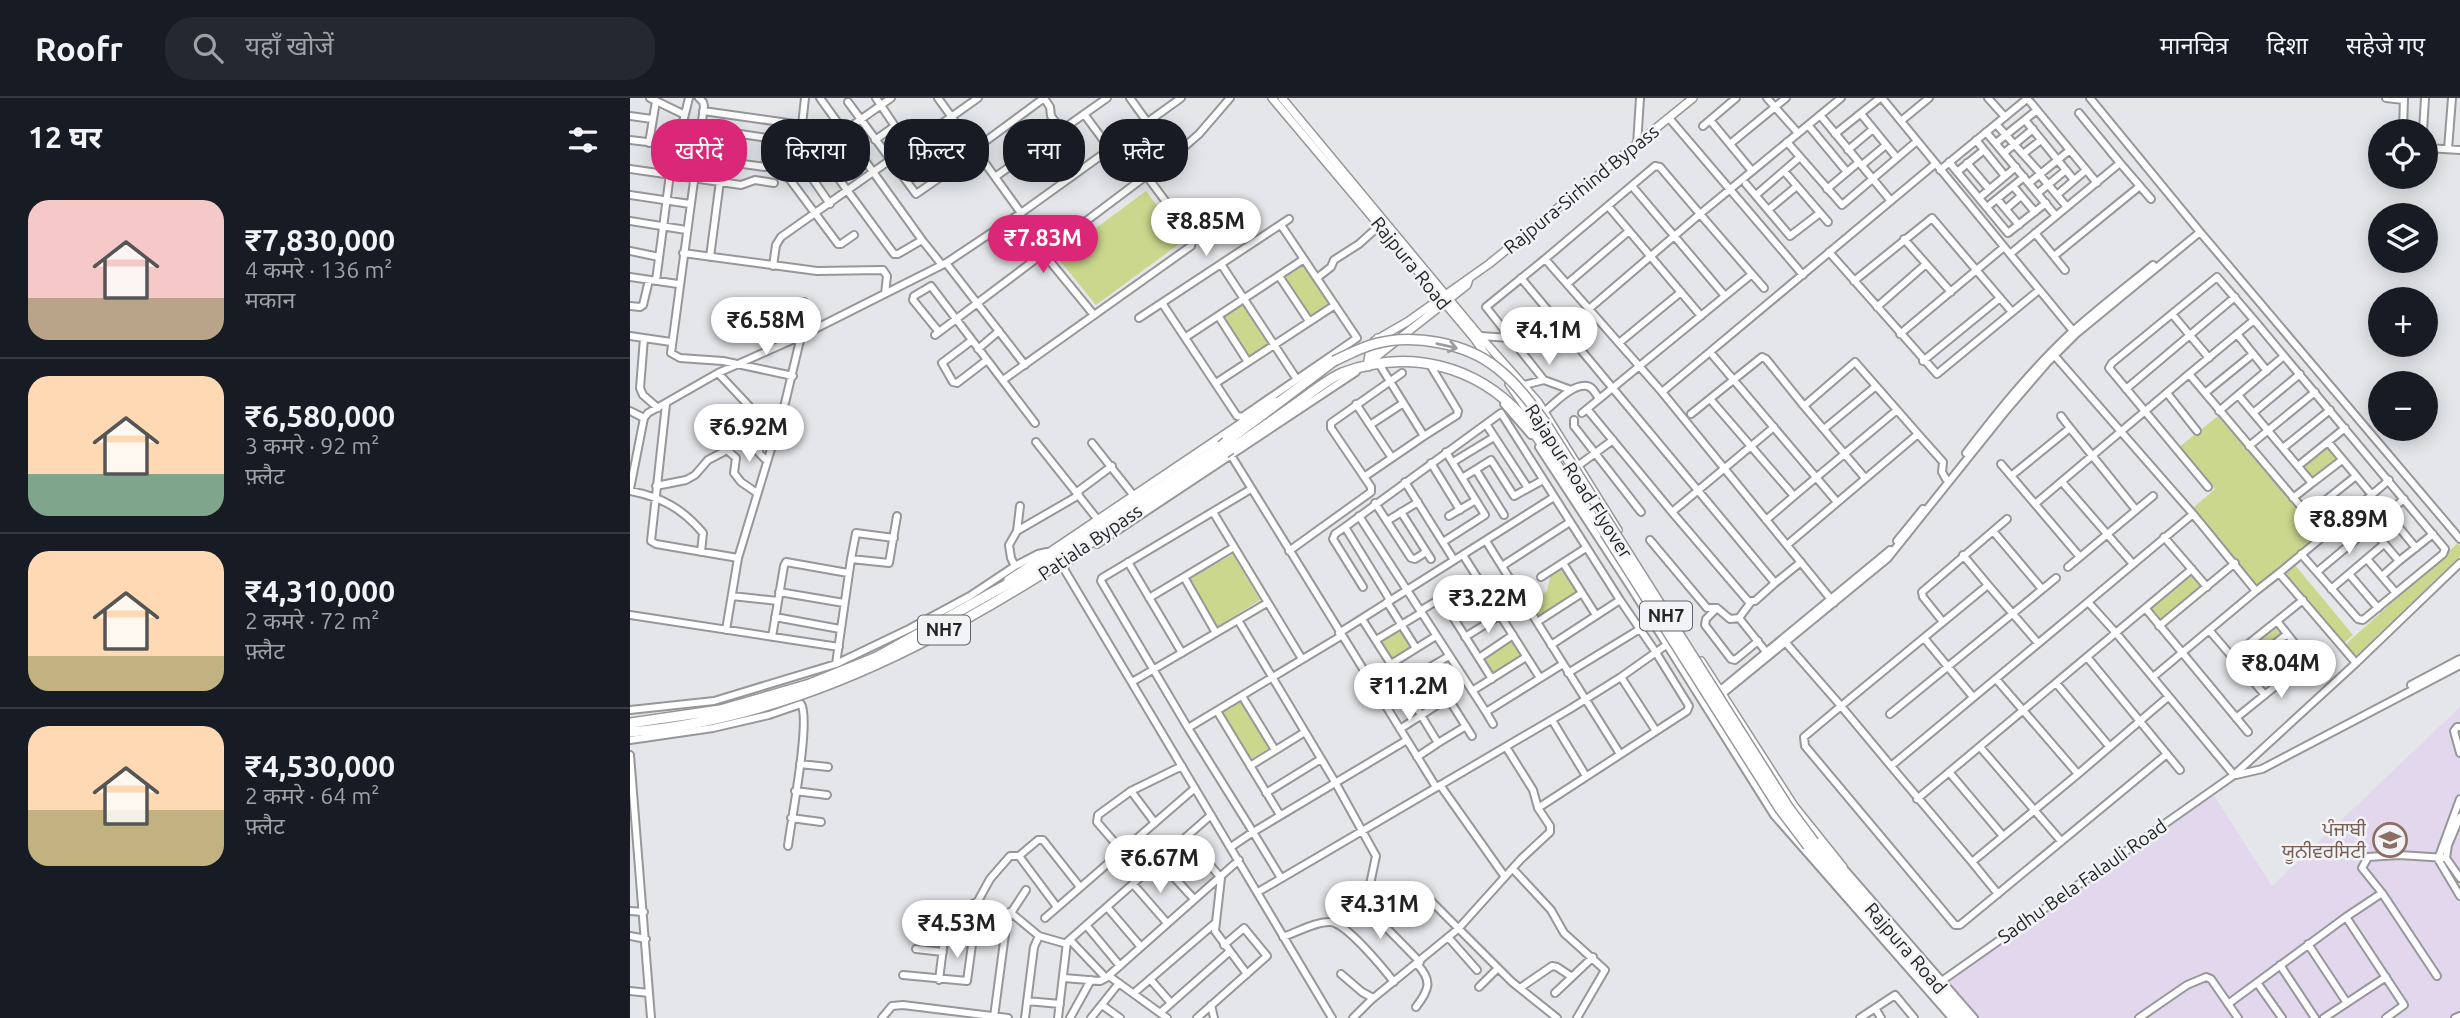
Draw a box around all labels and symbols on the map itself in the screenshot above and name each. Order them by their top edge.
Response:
street label: Rajpura-Sirhind Bypass [1499,120,1663,258]
pin: ₹8.85M [1149,198,1263,258]
street label: Rajpura Road [1367,212,1455,314]
pin: ₹7.83M [986,216,1100,275]
pin: ₹6.58M [709,298,823,357]
pin: ₹4.1M [1500,308,1598,367]
one-way arrow [1435,340,1458,353]
street label: Rajapur Road Flyover [1521,400,1637,562]
pin: ₹6.92M [692,404,806,464]
pin: ₹8.89M [2292,496,2406,556]
street label: Patiala Bypass [1034,499,1146,585]
pin: ₹3.22M [1431,575,1545,635]
road number: NH7 [1640,602,1692,630]
road number: NH7 [918,616,970,644]
pin: ₹8.04M [2224,640,2338,700]
pin: ₹11.2M [1352,664,1466,723]
street label: Sadhu Bela Falauli Road [1993,814,2171,948]
place label: ਪੰਜਾਬੀ ਯੂਨੀਵਰਸਿਟੀ [2281,818,2367,865]
school or university icon: ਪੰਜਾਬੀ ਯੂਨੀਵਰਸਿਟੀ [2371,821,2409,859]
pin: ₹6.67M [1103,836,1217,895]
pin: ₹4.31M [1323,882,1437,941]
street label: Rajpura Road [1861,898,1951,998]
pin: ₹4.53M [900,900,1014,960]

